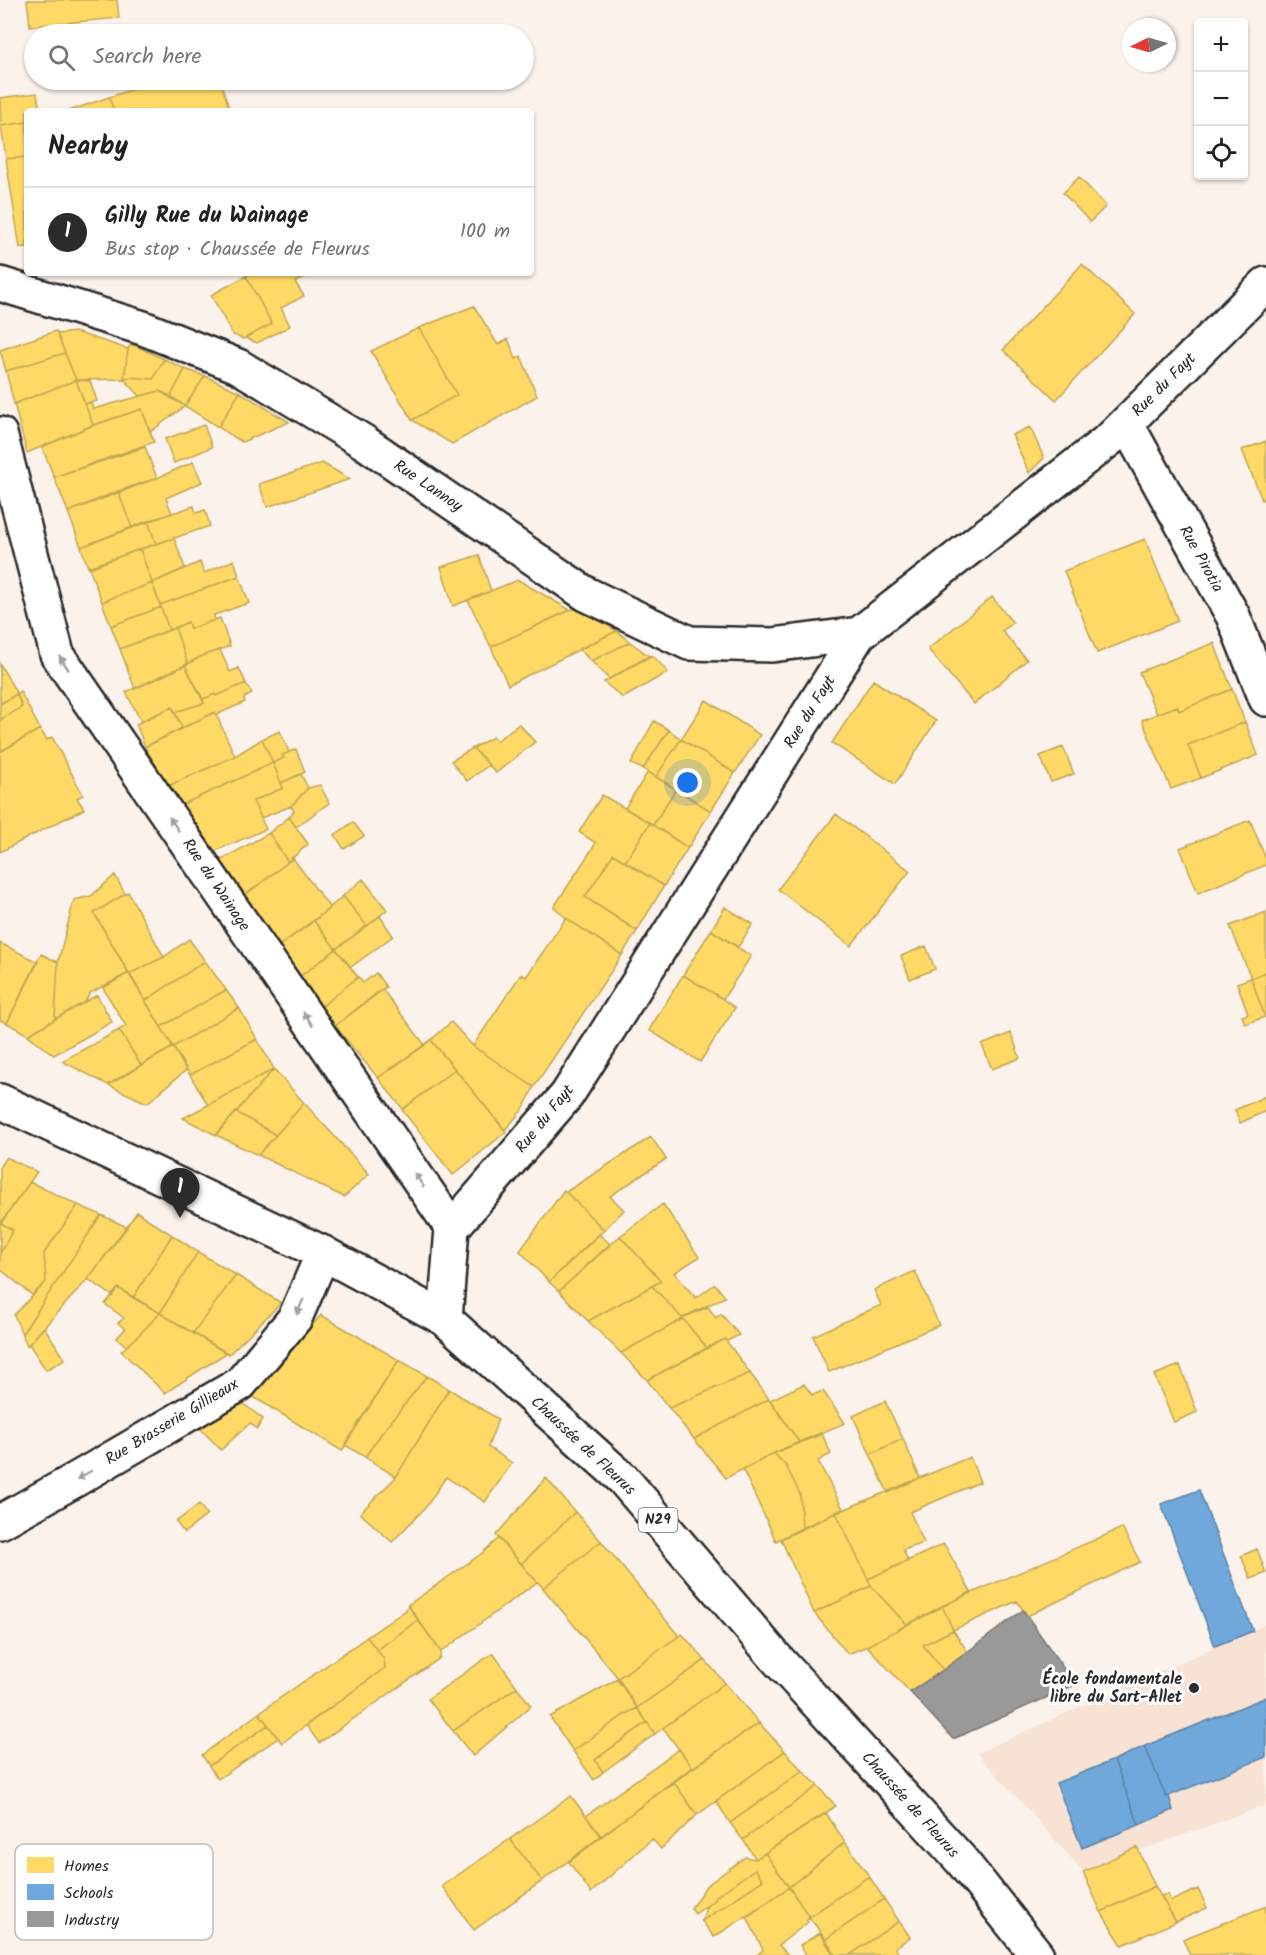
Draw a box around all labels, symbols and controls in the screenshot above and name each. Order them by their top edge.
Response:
north arrow [1122,18,1176,72]
map controls [1194,18,1248,180]
button: + [1194,18,1248,72]
search box [24,24,534,90]
text: Search here [93,40,201,75]
icon: search [45,41,78,74]
button: − [1194,72,1248,126]
text: Nearby [48,126,128,168]
button: locate [1194,126,1248,180]
text: Gilly Rue du Wainage [105,199,309,234]
text: 1 [64,216,71,248]
text: 100 m [460,216,510,248]
text: Bus stop · Chaussée de Fleurus [105,234,370,266]
street label: Rue du Fayt [1126,346,1203,423]
street label: Rue Lannoy [388,454,468,519]
street label: Rue Pirotia [1172,521,1230,597]
one-way arrow [58,656,70,672]
street label: Rue du Fayt [778,670,843,754]
your location [673,768,702,797]
one-way arrow [169,816,180,832]
street label: Rue du Wainage [176,833,256,937]
one-way arrow [302,1012,314,1028]
street label: Rue du Fayt [509,1079,581,1159]
pin: 1 [160,1168,200,1218]
one-way arrow [413,1173,425,1189]
one-way arrow [295,1298,305,1316]
street label: Rue Brasserie Gillieaux [101,1372,244,1472]
street label: Chaussée de Fleurus [525,1390,641,1502]
one-way arrow [75,1470,92,1480]
road number: N29 [638,1508,678,1532]
place label: École fondamentale libre du Sart-Allet [1043,1667,1183,1710]
marker: École fondamentale libre du Sart-Allet [1187,1681,1201,1695]
street label: Chaussée de Fleurus [855,1746,965,1864]
legend [15,1844,213,1940]
text: Homes [64,1854,109,1879]
text: Schools [64,1881,114,1906]
text: Industry [64,1908,119,1933]

